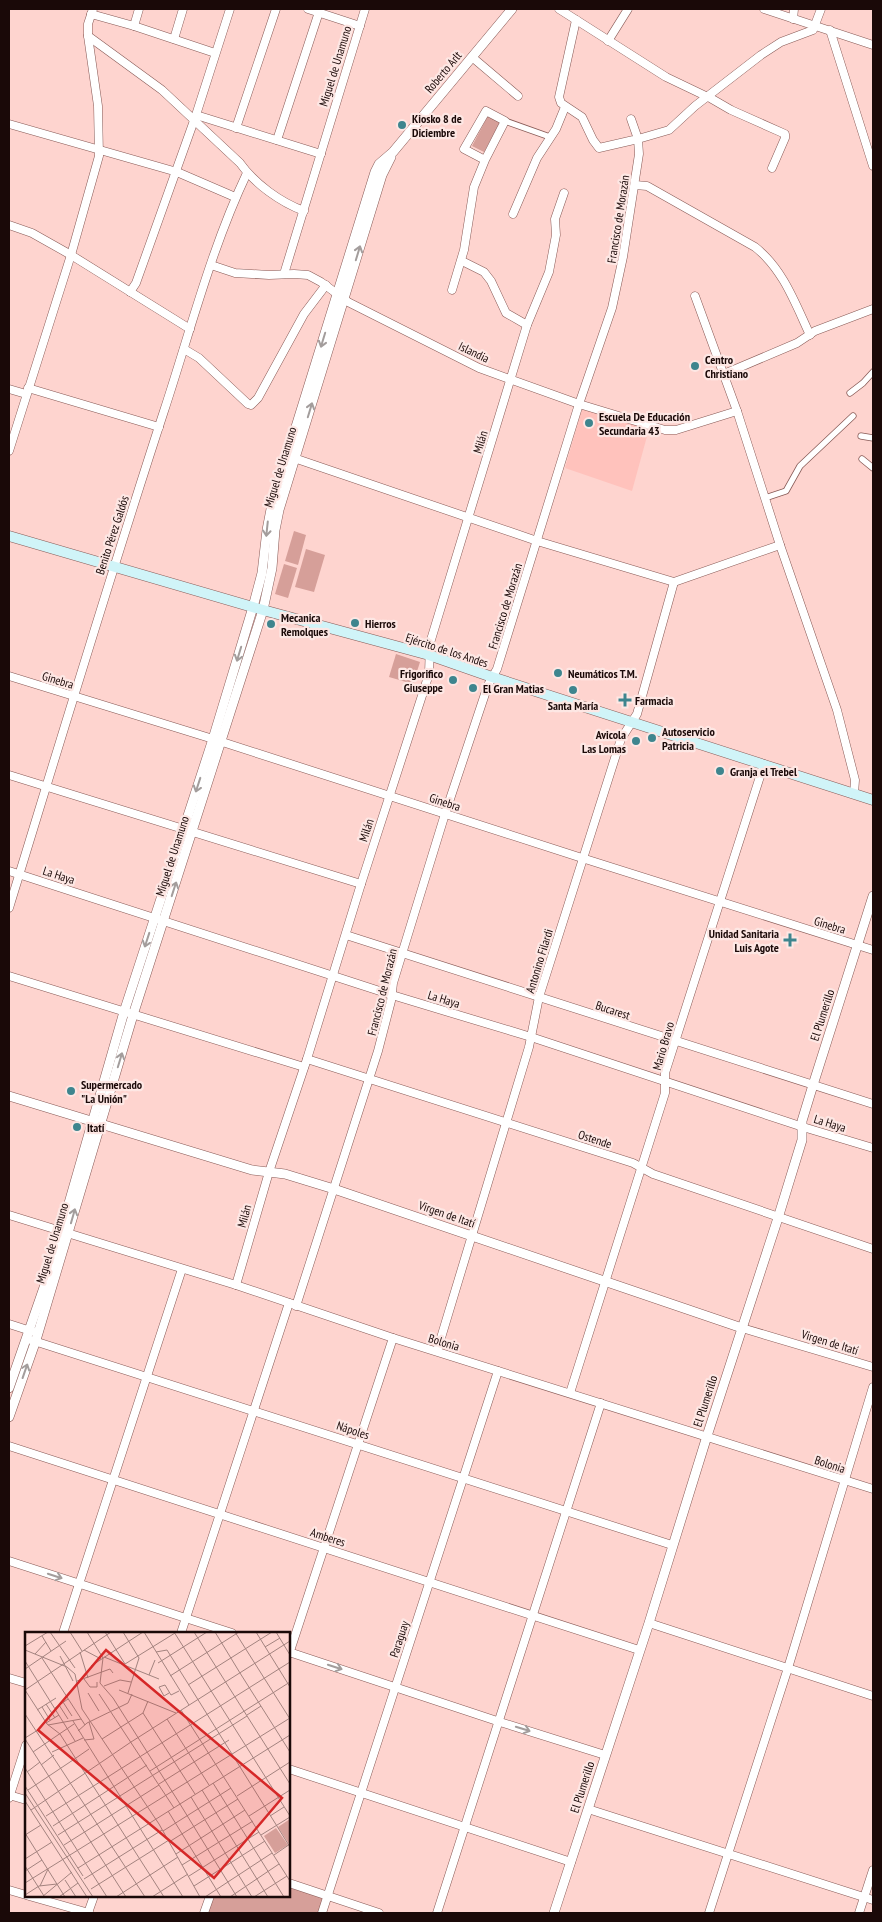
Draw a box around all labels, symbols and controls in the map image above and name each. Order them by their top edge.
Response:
street label: Miguel de Unamuno [316,24,354,108]
street label: Roberto Arlt [421,48,465,96]
place label: Kiosko 8 de Diciembre [412,111,462,140]
marker: Kiosko 8 de Diciembre [396,119,408,131]
street label: Francisco de Morazán [604,174,632,264]
one-way arrow [354,245,364,261]
one-way arrow [317,332,327,348]
street label: Islandia [456,338,492,366]
place label: Centro Christiano [705,352,749,381]
marker: Centro Christiano [689,360,701,372]
one-way arrow [306,403,315,418]
place label: Escuela De Educación Secundaria 43 [599,409,690,438]
marker: Escuela De Educación Secundaria 43 [583,417,595,429]
street label: Miguel de Unamuno [261,425,299,509]
street label: Milán [469,429,491,455]
street label: Benito Pérez Galdós [92,494,132,576]
one-way arrow [262,521,272,537]
street label: Francisco de Morazán [485,561,525,651]
place label: Mecanica Remolques [281,610,328,639]
place label: Hierros [365,616,396,631]
marker: Hierros [349,617,361,629]
marker: Mecanica Remolques [265,618,277,630]
street label: Ejército de los Andes [404,630,490,670]
one-way arrow [233,645,243,661]
place label: Frigorifico Giuseppe [400,666,444,695]
place label: Neumáticos T.M. [568,666,638,681]
marker: Neumáticos T.M. [552,667,564,679]
street label: Ginebra [40,668,76,692]
marker: Frigorifico Giuseppe [447,674,459,686]
place label: El Gran Matias [483,681,544,696]
marker: El Gran Matias [467,682,479,694]
marker: Santa María [567,684,579,696]
place label: Farmacia [635,693,673,708]
marker: Farmacia [619,694,631,706]
place label: Santa María [548,698,598,713]
place label: Autoservicio Patricia [661,724,715,753]
place label: Avicola Las Lomas [582,727,626,756]
marker: Autoservicio Patricia [646,732,658,744]
marker: Avicola Las Lomas [630,735,642,747]
place label: Granja el Trebel [730,764,797,779]
marker: Granja el Trebel [714,765,726,777]
one-way arrow [192,777,202,793]
street label: Ginebra [427,790,463,814]
street label: Miguel de Unamuno [152,814,192,898]
street label: Milán [355,817,377,843]
street label: La Haya [41,863,77,887]
one-way arrow [170,881,180,897]
street label: Ginebra [812,913,848,937]
place label: Unidad Sanitaria Luis Agote [709,926,779,955]
street label: Antonino Filardi [522,927,556,995]
one-way arrow [142,932,152,948]
marker: Unidad Sanitaria Luis Agote [783,933,797,947]
street label: Francisco de Morazán [364,947,400,1037]
street label: La Haya [426,987,462,1011]
street label: El Plumerillo [807,987,837,1043]
street label: Bucarest [594,997,633,1023]
street label: Mario Bravo [649,1020,677,1072]
one-way arrow [115,1053,125,1069]
place label: Supermercado "La Unión" [81,1077,143,1106]
marker: Supermercado "La Unión" [65,1085,77,1097]
street label: La Haya [812,1111,848,1135]
place label: Itatí [87,1120,105,1135]
marker: Itatí [71,1121,83,1133]
street label: Ostende [576,1127,614,1151]
street label: Virgen de Itatí [416,1197,478,1231]
street label: Miguel de Unamuno [33,1201,71,1285]
street label: Milán [234,1203,254,1229]
one-way arrow [69,1209,79,1225]
street label: Virgen de Itatí [799,1326,861,1358]
street label: Bolonia [427,1330,461,1354]
one-way arrow [21,1364,30,1380]
street label: El Plumerillo [690,1373,720,1429]
street label: Nápoles [335,1418,371,1442]
street label: Bolonia [813,1452,847,1476]
street label: Amberes [309,1524,347,1550]
one-way arrow [47,1572,62,1581]
street label: Paraguay [386,1618,412,1659]
inset map [25,1632,290,1897]
one-way arrow [327,1663,342,1672]
one-way arrow [514,1725,530,1734]
street label: El Plumerillo [567,1759,597,1815]

